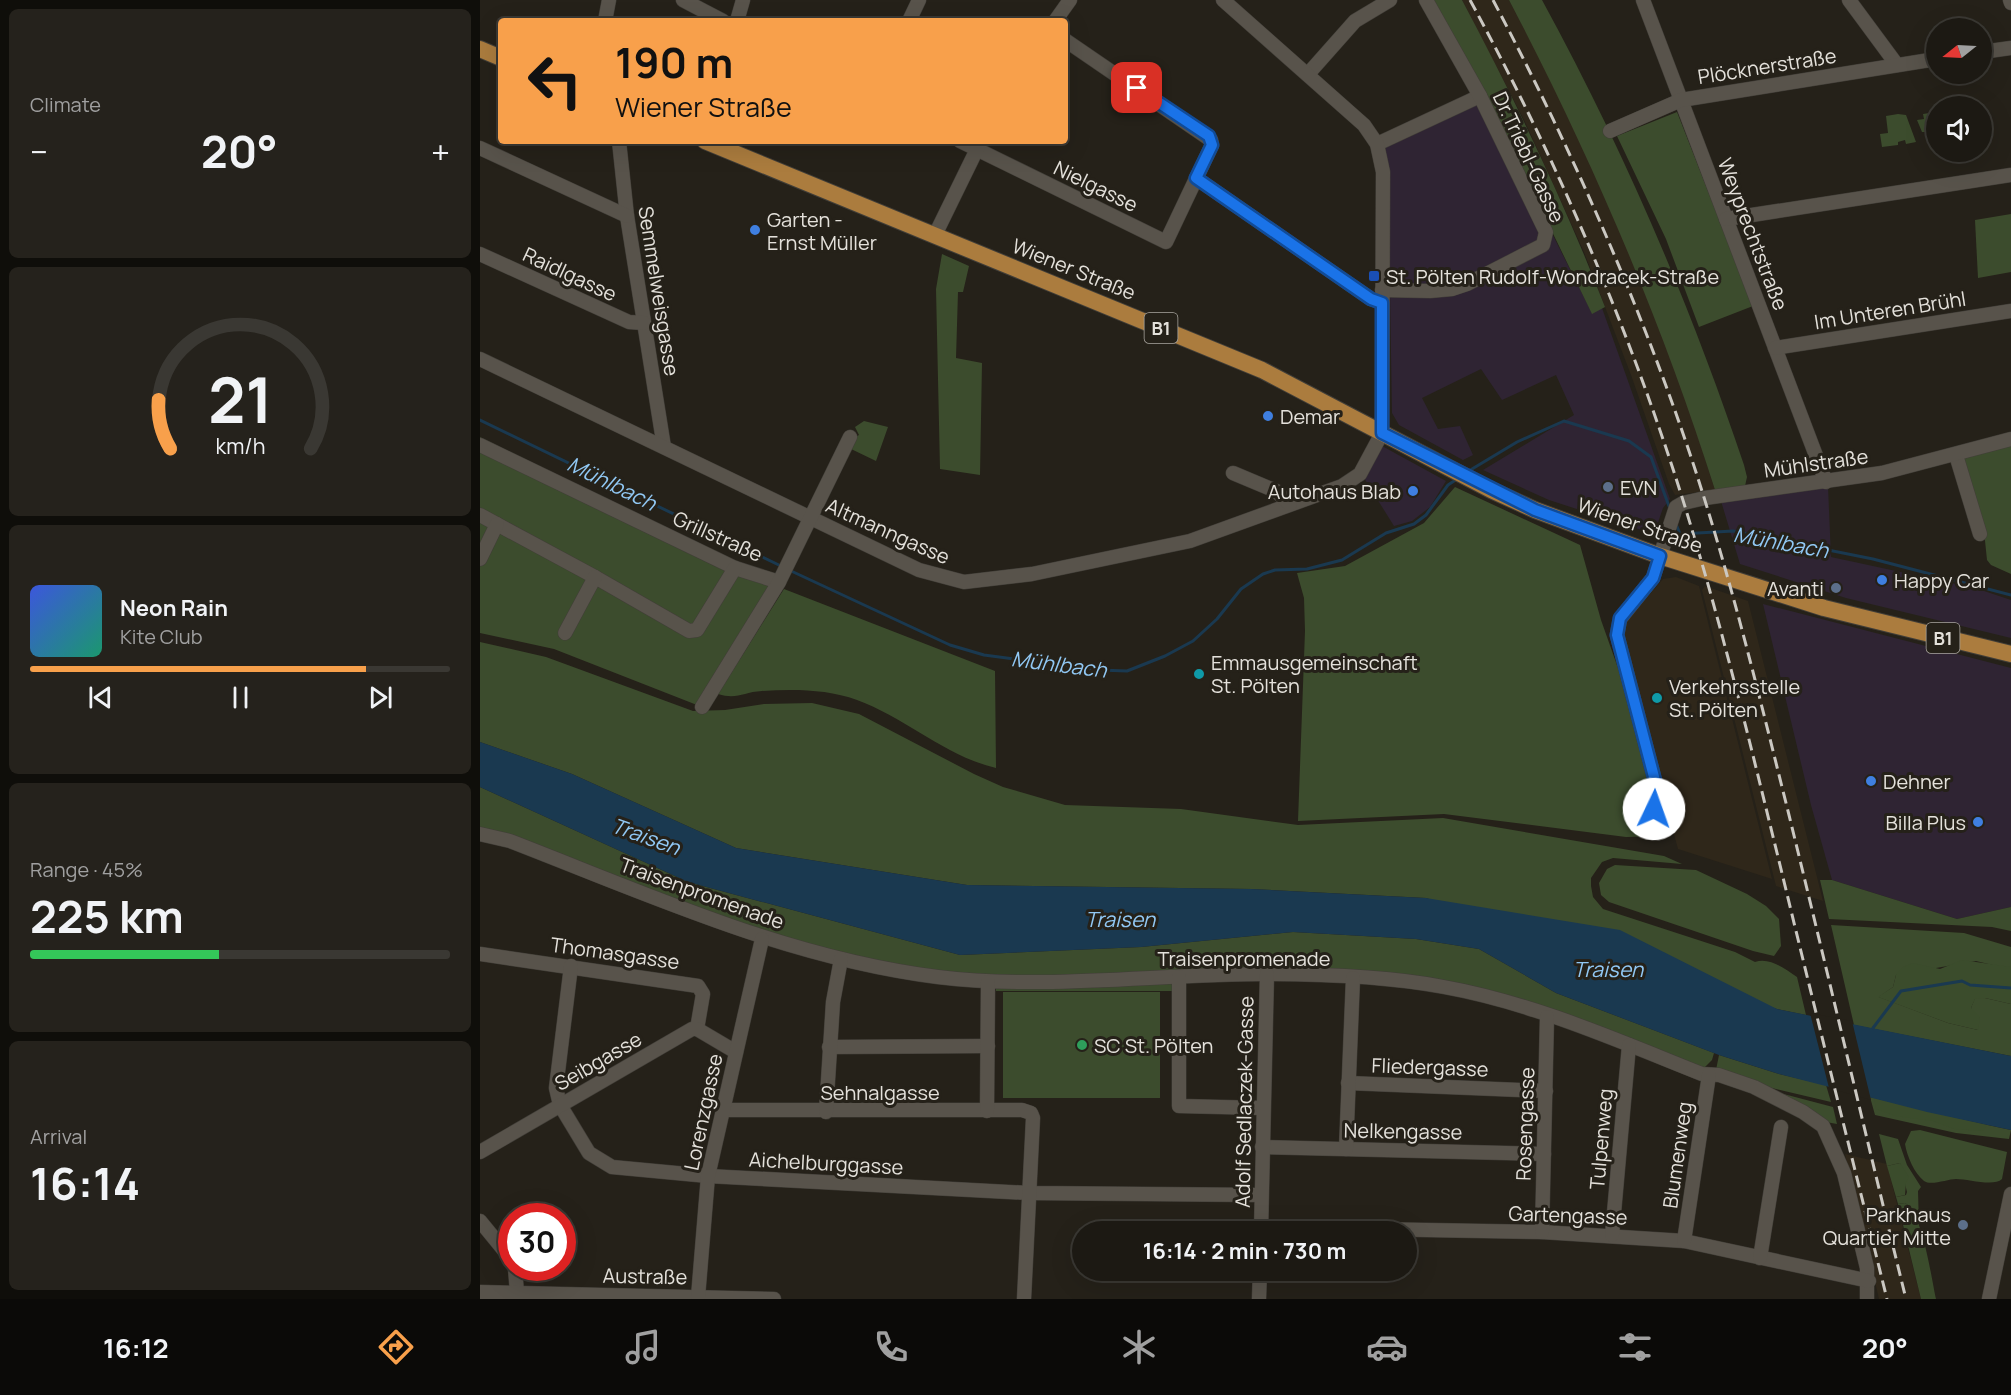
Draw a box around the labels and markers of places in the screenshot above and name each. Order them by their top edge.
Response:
pin [1111,62,1162,113]
place label: Garten - Ernst Müller [767,206,877,256]
marker: Garten - Ernst Müller [748,223,762,237]
place label: St. Pölten Rudolf-Wondracek-Straße [1386,263,1719,290]
marker: St. Pölten Rudolf-Wondracek-Straße [1367,269,1381,283]
place label: Demar [1280,403,1340,430]
marker: Demar [1261,409,1275,423]
place label: EVN [1620,474,1657,501]
place label: Autohaus Blab [1268,478,1401,505]
marker: EVN [1601,480,1615,494]
marker: Autohaus Blab [1406,484,1420,498]
place label: Happy Car [1894,567,1989,594]
marker: Happy Car [1875,573,1889,587]
place label: Avanti [1767,575,1824,602]
marker: Avanti [1829,581,1843,595]
place label: Emmausgemeinschaft St. Pölten [1211,649,1418,699]
marker: Emmausgemeinschaft St. Pölten [1192,667,1206,681]
place label: Verkehrsstelle St. Pölten [1669,673,1800,723]
marker: Verkehrsstelle St. Pölten [1650,691,1664,705]
place label: Dehner [1883,768,1951,795]
marker: Dehner [1864,774,1878,788]
place label: Billa Plus [1885,809,1966,836]
marker: Billa Plus [1971,815,1985,829]
place label: SC St. Pölten [1094,1032,1213,1059]
marker: SC St. Pölten [1075,1038,1089,1052]
place label: Parkhaus Quartier Mitte [1823,1201,1951,1251]
marker: Parkhaus Quartier Mitte [1956,1218,1970,1232]

